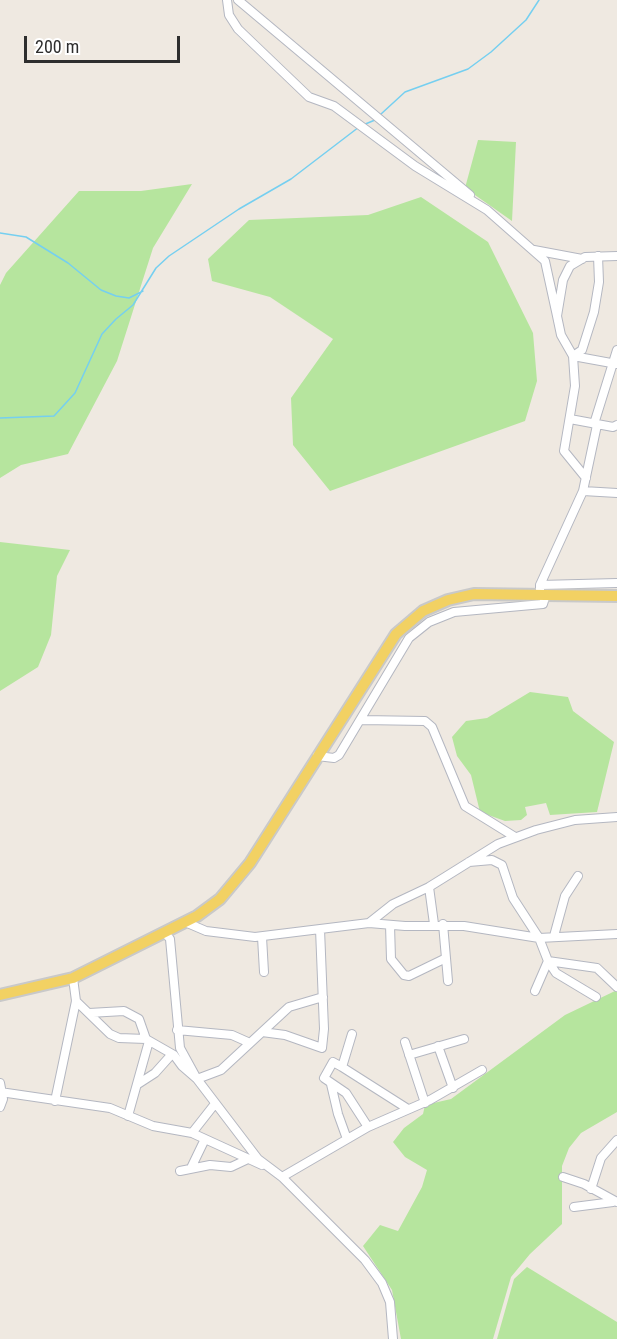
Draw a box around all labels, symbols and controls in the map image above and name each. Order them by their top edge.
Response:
scale bar [27,24,183,62]
text: 200 m [35,36,79,57]

